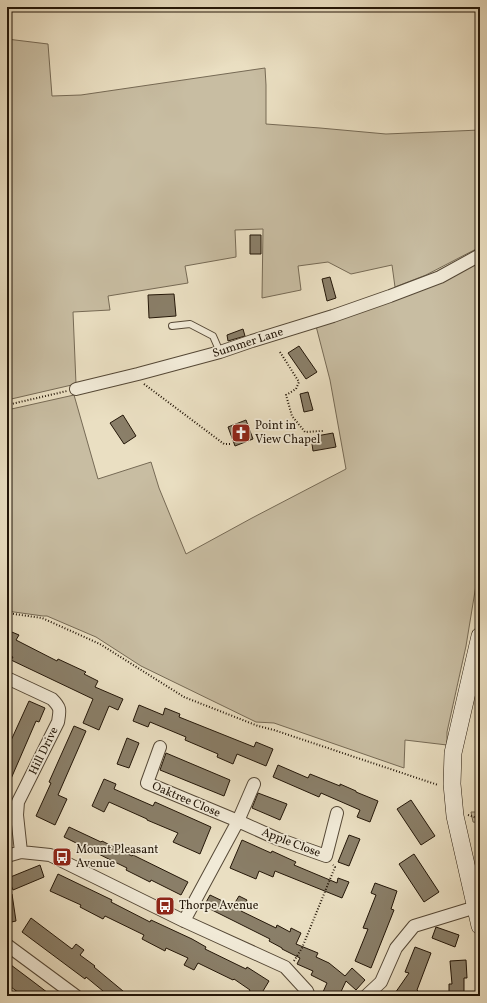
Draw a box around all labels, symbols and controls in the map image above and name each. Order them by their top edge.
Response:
street label: Summer Lane [211,324,286,362]
place label: Point in View Chapel [255,418,321,448]
church icon: Point in View Chapel [230,422,252,444]
street label: Hill Drive [26,724,63,778]
street label: Oaktree Close [149,778,223,822]
street label: Apple Close [259,824,323,862]
place label: Mount Pleasant Avenue [76,842,159,872]
bus stop icon: Mount Pleasant Avenue [51,846,73,868]
bus stop icon: Thorpe Avenue [154,895,176,917]
place label: Thorpe Avenue [179,898,259,914]

